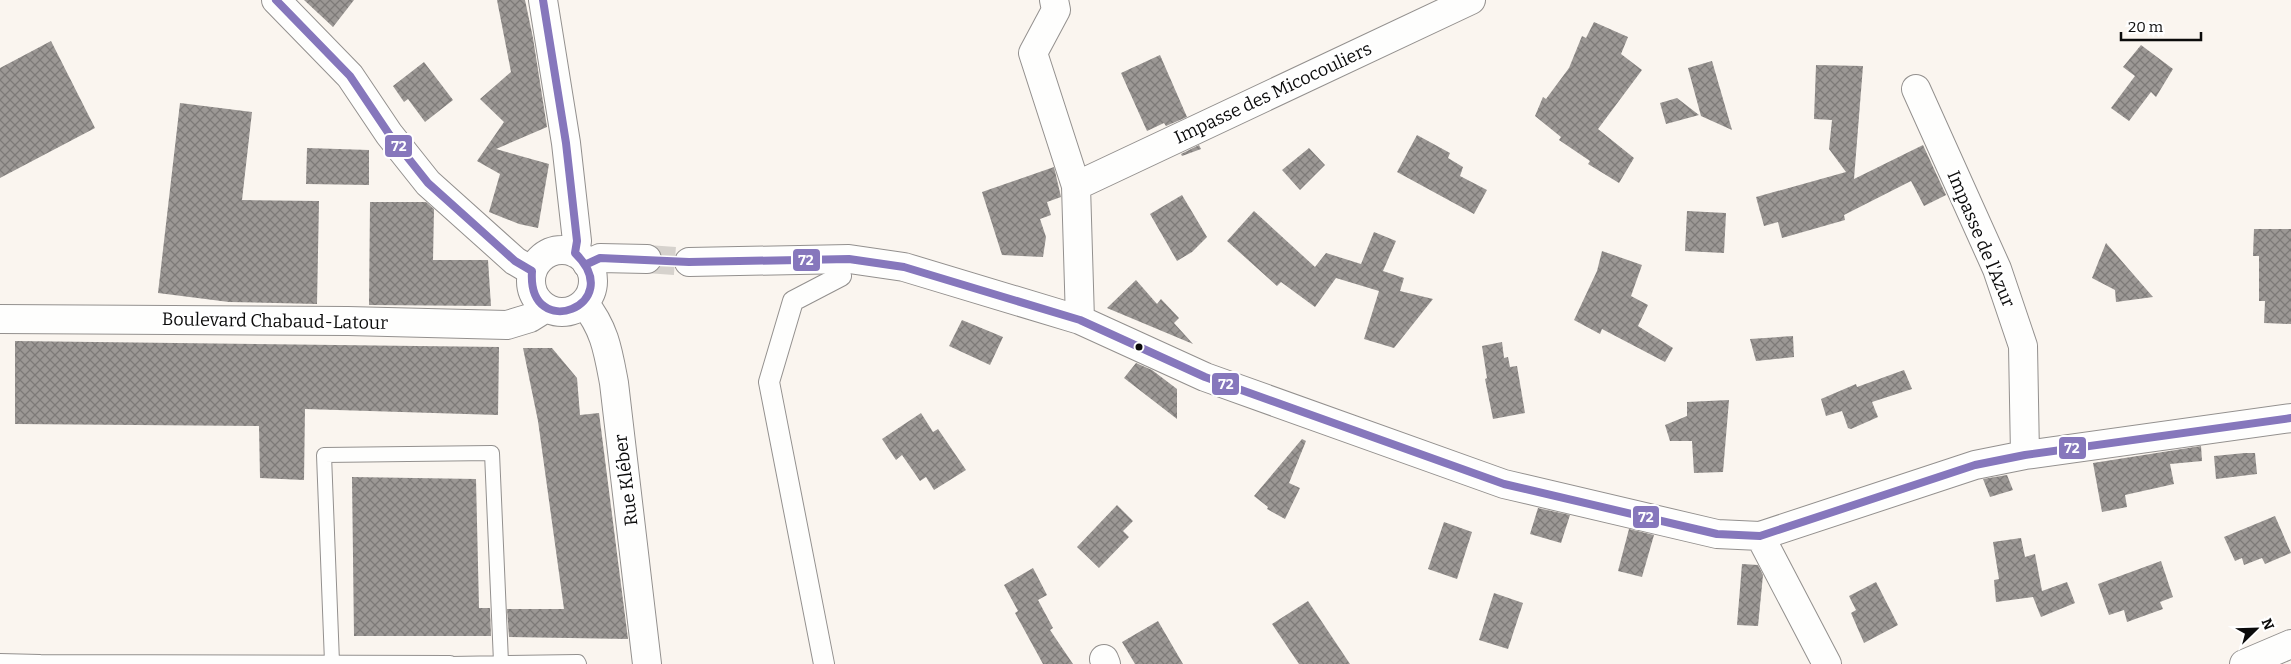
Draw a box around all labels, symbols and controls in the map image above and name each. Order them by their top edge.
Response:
scale bar [2121,10,2201,42]
text: 20 m [2128,18,2164,36]
street label: Impasse des Micocouliers [1171,38,1375,148]
line badge: 72 [384,134,413,158]
text: 72 [391,138,407,155]
street label: Impasse de l'Azur [1942,167,2020,311]
line badge: 72 [792,248,821,272]
text: 72 [798,252,814,269]
street label: Boulevard Chabaud-Latour [162,308,388,334]
unlabelled marker [1134,342,1144,352]
line badge: 72 [1211,372,1240,396]
text: 72 [1218,376,1234,393]
street label: Rue Kléber [609,433,643,527]
line badge: 72 [2058,436,2087,460]
text: 72 [2064,440,2080,457]
line badge: 72 [1632,505,1660,529]
text: 72 [1638,509,1654,526]
north arrow [2231,604,2281,654]
text: N [2258,616,2278,633]

